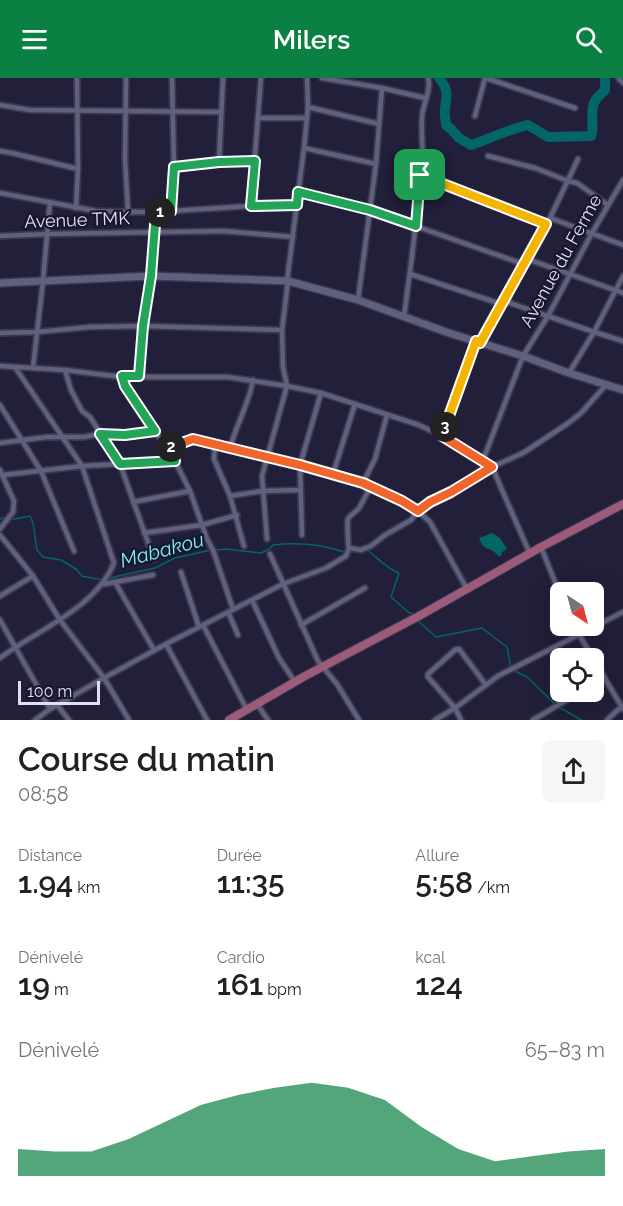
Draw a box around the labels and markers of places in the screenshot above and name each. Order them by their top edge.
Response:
pin [394,149,445,200]
pin: 1 [145,197,175,227]
pin: 3 [430,412,460,442]
pin: 2 [156,432,186,462]

